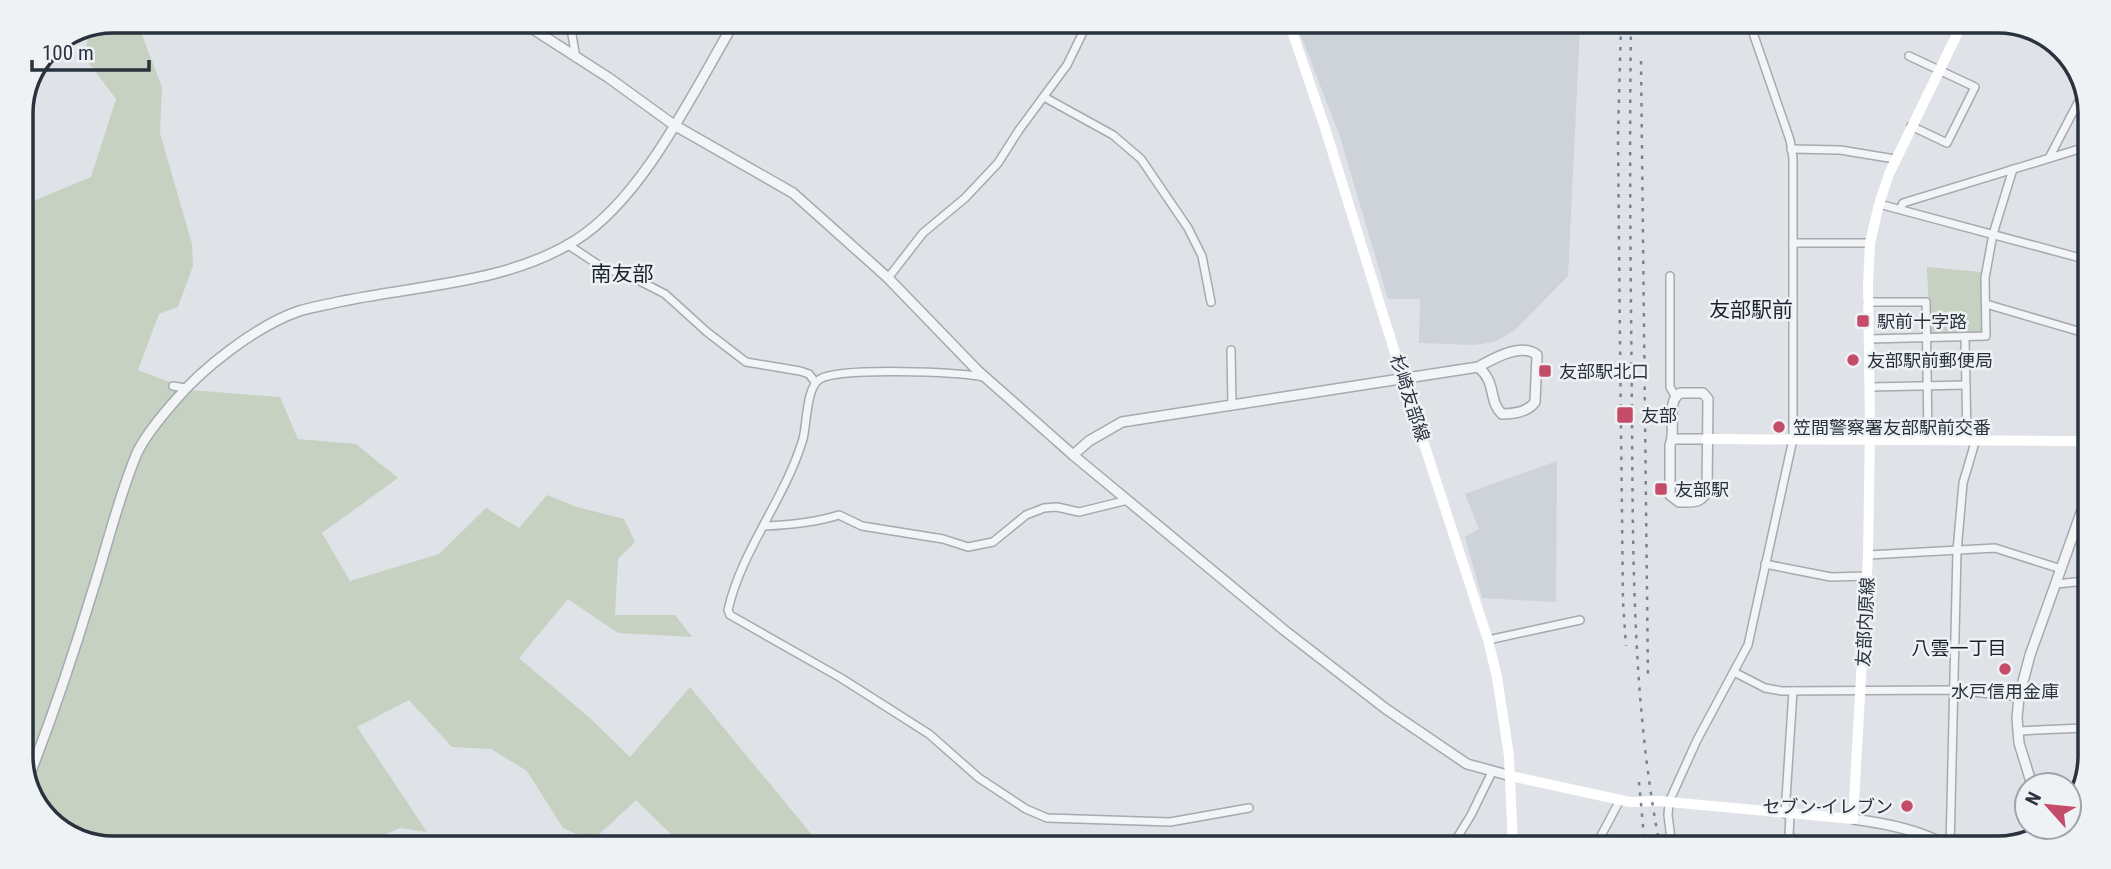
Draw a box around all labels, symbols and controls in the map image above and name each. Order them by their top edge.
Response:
scale bar [32,28,149,72]
text: 100 m [42,41,94,65]
district label: 南友部 [591,262,654,286]
district label: 友部駅前 [1709,298,1793,322]
place label: 駅前十字路 [1877,311,1967,332]
marker: 駅前十字路 [1855,313,1871,329]
place label: 友部駅前郵便局 [1867,350,1993,371]
street label: 杉崎友部線 [1386,352,1434,444]
marker: 友部駅前郵便局 [1845,352,1861,368]
place label: 友部駅北口 [1559,361,1649,382]
marker: 友部駅北口 [1537,363,1553,379]
marker: 友部 [1615,405,1635,425]
place label: 友部 [1641,405,1677,426]
place label: 笠間警察署友部駅前交番 [1793,417,1991,438]
marker: 笠間警察署友部駅前交番 [1771,419,1787,435]
place label: 友部駅 [1675,479,1729,500]
marker: 友部駅 [1653,481,1669,497]
street label: 友部内原線 [1852,577,1878,667]
district label: 八雲一丁目 [1911,637,2007,660]
marker: 水戸信用金庫 [1997,661,2013,677]
place label: 水戸信用金庫 [1951,681,2059,702]
north arrow [2013,771,2083,841]
text: N [2020,788,2046,809]
place label: セブン-イレブン [1763,796,1893,817]
marker: セブン-イレブン [1899,798,1915,814]

